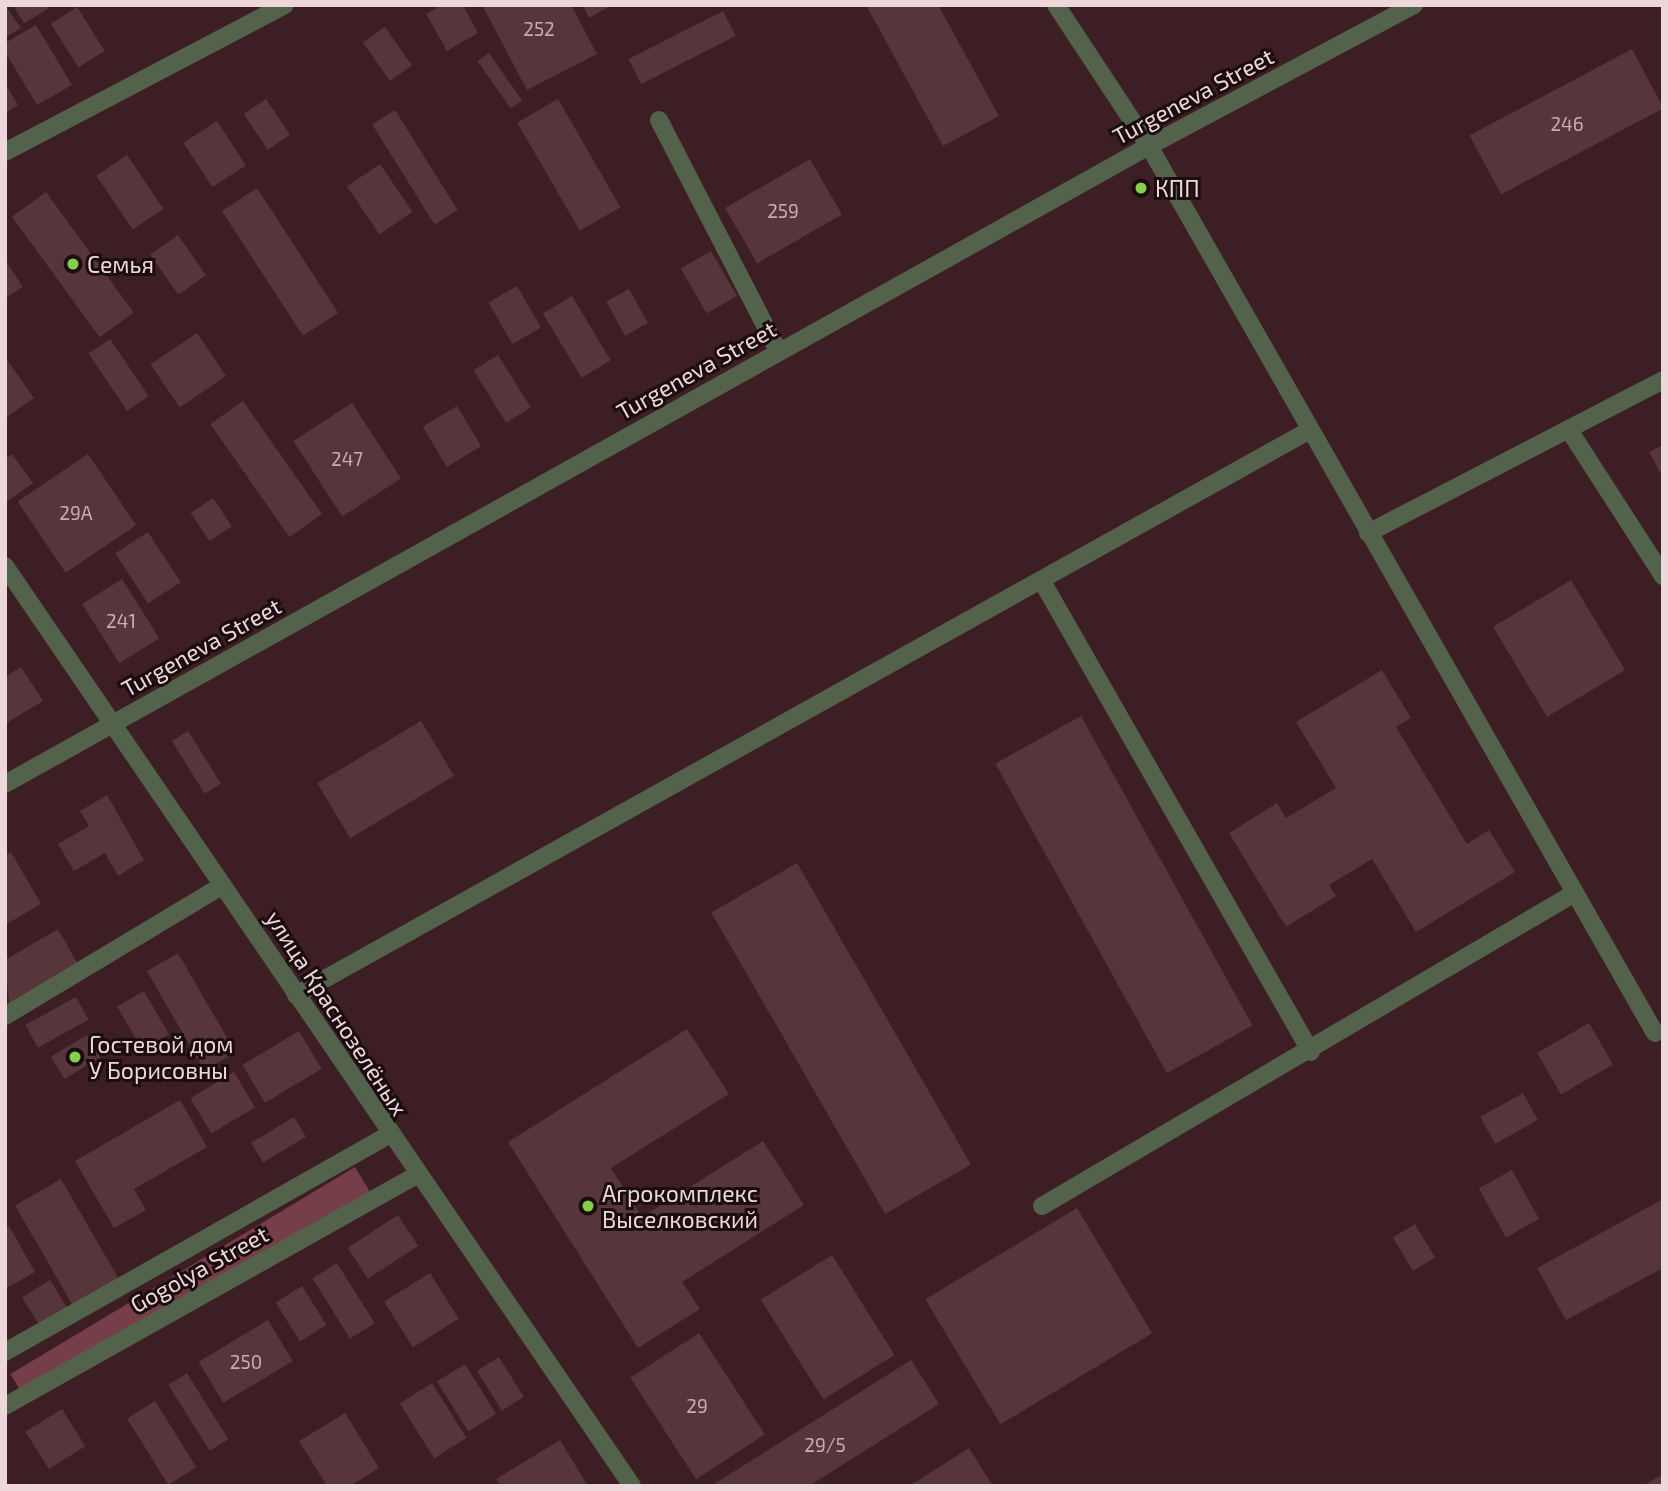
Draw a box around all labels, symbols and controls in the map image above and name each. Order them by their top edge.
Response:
house number: 252 [523,18,555,40]
street label: Turgeneva Street [1108,42,1278,150]
house number: 246 [1550,113,1584,135]
place label: КПП [1155,174,1200,202]
marker: КПП [1133,180,1149,196]
house number: 259 [767,200,799,222]
place label: Семья [87,250,154,278]
marker: Семья [65,256,81,272]
street label: Turgeneva Street [611,315,781,425]
house number: 247 [331,448,363,470]
house number: 29А [59,502,93,524]
street label: Turgeneva Street [116,592,286,702]
house number: 241 [106,610,136,632]
street label: улица Краснозелёных [261,906,413,1120]
place label: Гостевой дом У Борисовны [89,1030,233,1084]
marker: Гостевой дом У Борисовны [67,1049,83,1065]
place label: Агрокомплекс Выселковский [602,1179,758,1233]
marker: Агрокомплекс Выселковский [580,1198,596,1214]
street label: Gogolya Street [125,1220,273,1318]
house number: 250 [230,1351,262,1373]
house number: 29 [686,1395,708,1417]
house number: 29/5 [804,1434,846,1456]

